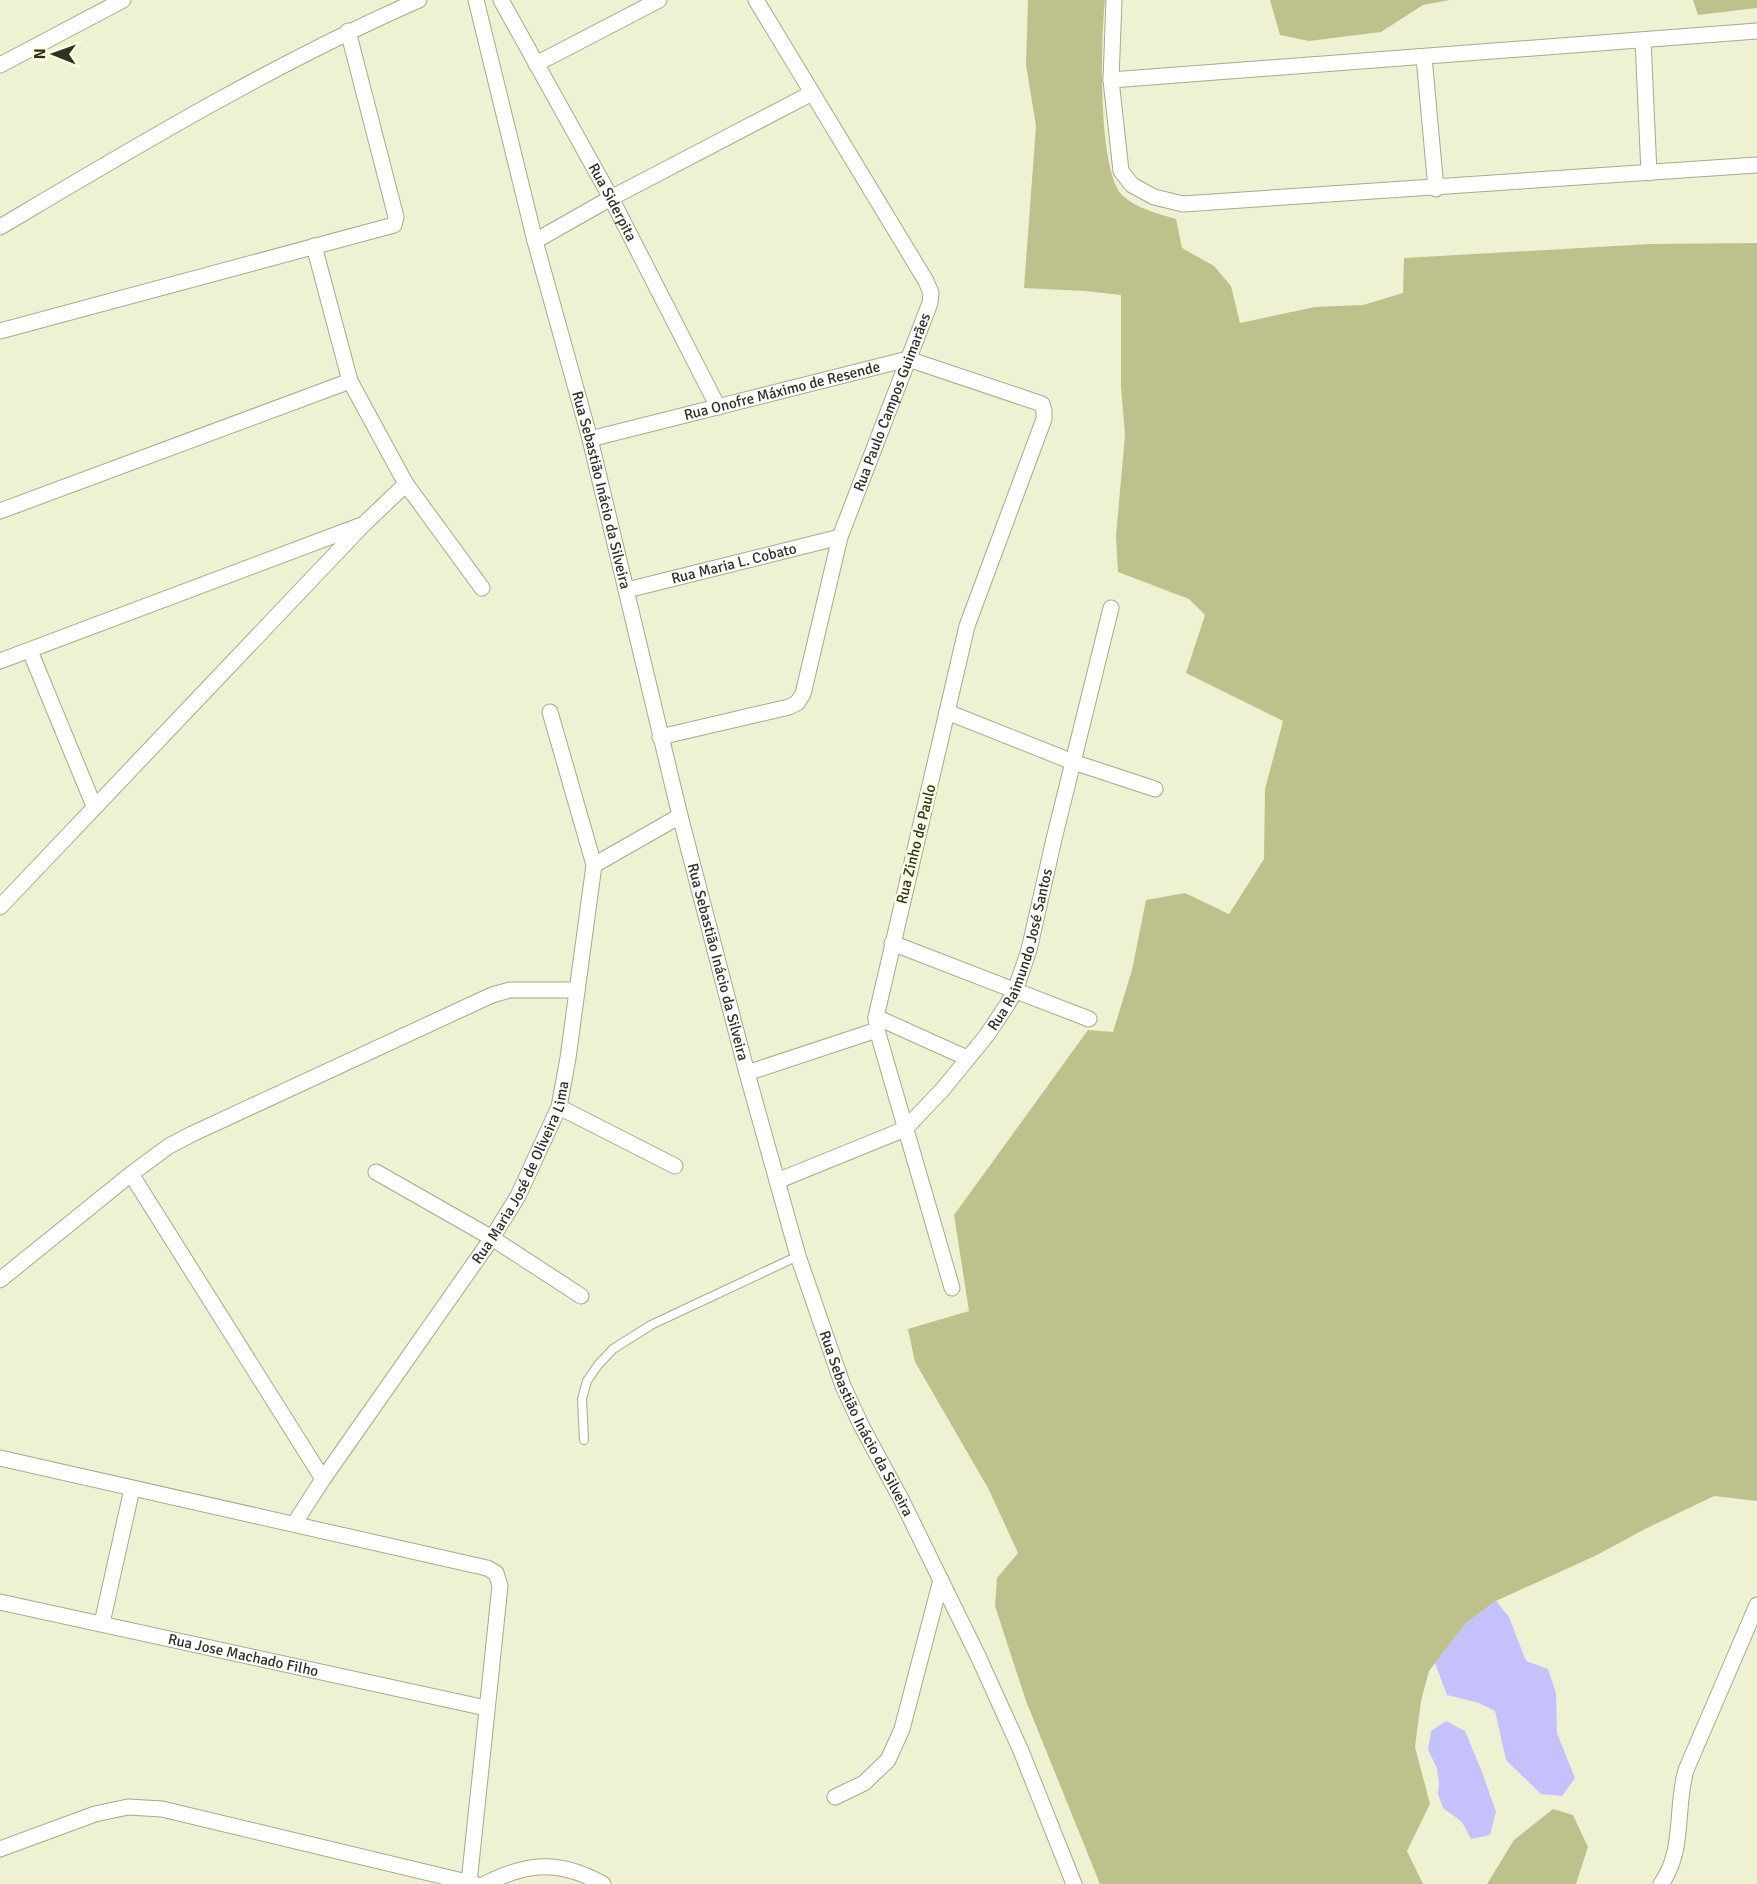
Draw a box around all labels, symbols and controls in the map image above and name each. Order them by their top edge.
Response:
north arrow [24,24,84,84]
text: N [30,48,50,59]
street label: Rua Siderpita [584,160,641,244]
street label: Rua Paulo Campos Guimarães [849,310,935,494]
street label: Rua Onofre Máximo de Resende [682,357,882,424]
street label: Rua Sebastião Inácio da Silveira [568,389,635,591]
street label: Rua Maria L. Cobato [669,539,798,588]
street label: Rua Zinho de Paulo [892,782,940,906]
street label: Rua Sebastião Inácio da Silveira [684,861,752,1063]
street label: Rua Raimundo José Santos [984,866,1056,1034]
street label: Rua Maria José de Oliveira Lima [468,1080,573,1267]
street label: Rua Sebastião Inácio da Silveira [816,1328,917,1519]
street label: Rua Jose Machado Filho [166,1630,320,1680]

